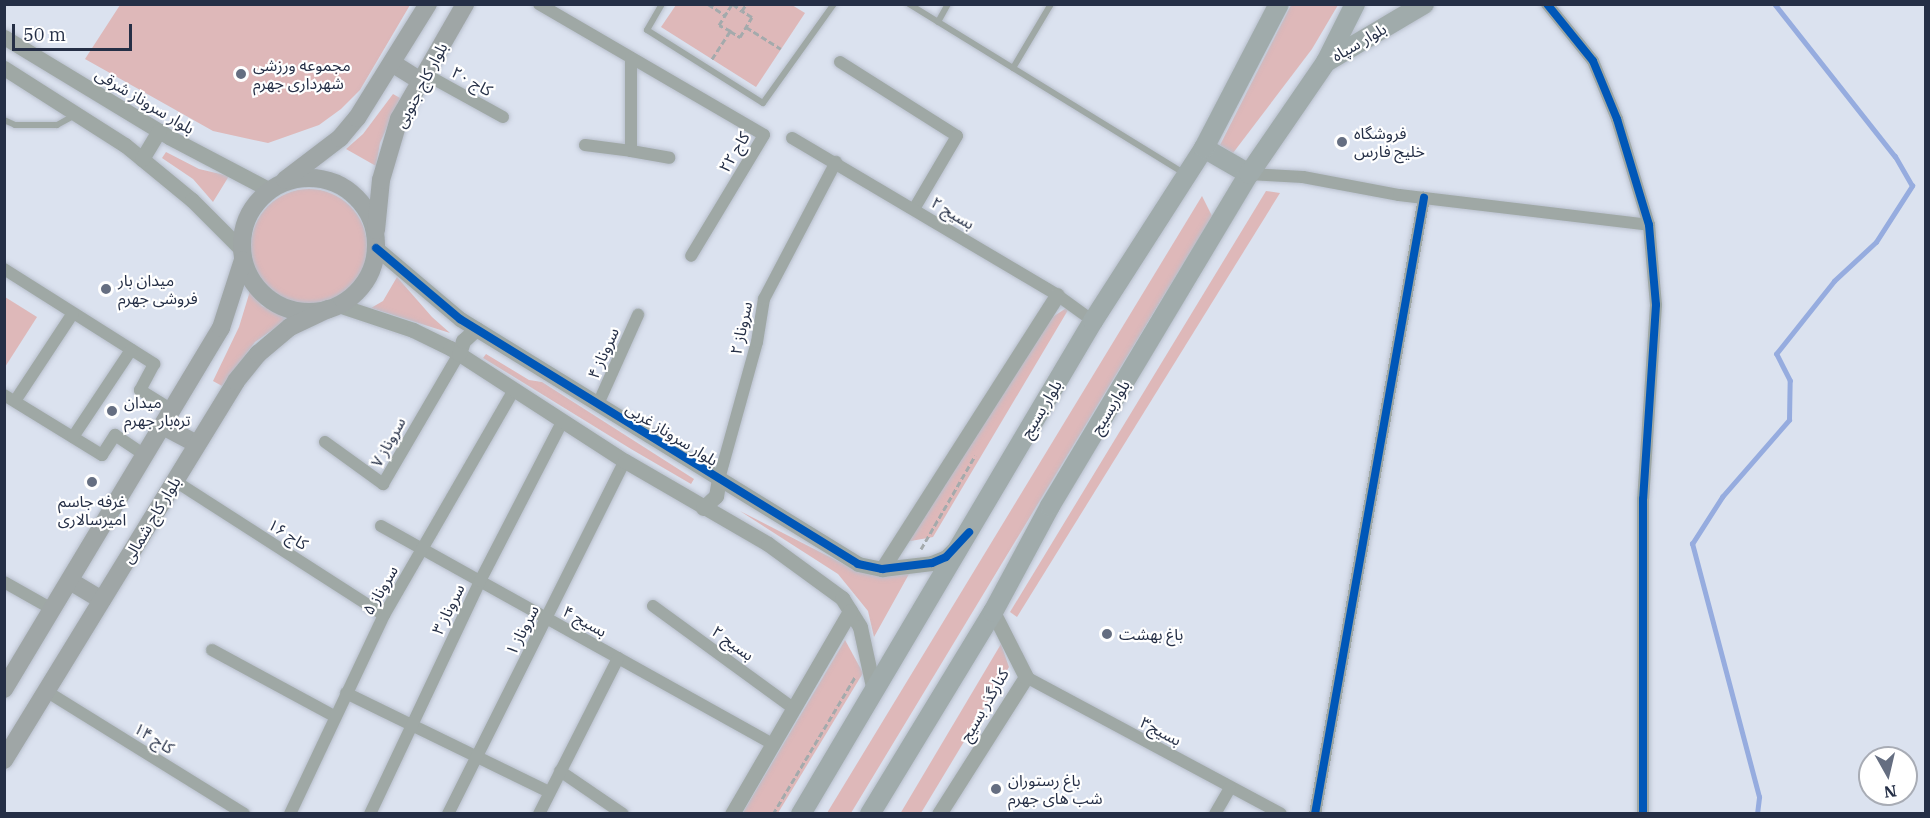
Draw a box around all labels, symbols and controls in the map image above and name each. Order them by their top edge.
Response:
scale bar [15,12,135,50]
street label: بلوار سپاه [1328,19,1390,65]
text: 50 m [23,23,66,46]
street label: بلوار کاج جنوبی [391,39,451,131]
place label: مجموعه ورزشی شهرداری جهرم [253,55,351,93]
street label: کاج ۲۰ [448,62,496,100]
street label: بلوار سروناز شرقی [92,64,198,138]
marker: مجموعه ورزشی شهرداری جهرم [234,67,248,81]
place label: فروشگاه خلیج فارس [1354,123,1425,161]
street label: کاج ۲۲ [715,128,753,176]
marker: فروشگاه خلیج فارس [1335,135,1349,149]
street label: بسیج ۲ [928,193,978,233]
place label: میدان بار فروشی جهرم [118,270,198,308]
marker: میدان بار فروشی جهرم [99,282,113,296]
street label: سروناز ۲ [726,300,756,356]
street label: سروناز ۴ [583,325,623,381]
street label: بلوار بسیج [1016,376,1066,442]
street label: بلواربسیج [1086,376,1134,438]
place label: میدان تره‌بار جهرم [124,392,190,430]
street label: بلوار سروناز غربی [623,398,721,470]
marker: میدان تره‌بار جهرم [105,404,119,418]
street label: سروناز ۷ [367,414,409,470]
street label: بلوار کاج شمالی [118,473,184,567]
marker: غرفه جاسم امیرسالاری [85,475,99,489]
place label: غرفه جاسم امیرسالاری [58,491,126,529]
street label: کاج ۱۶ [264,514,312,554]
street label: سروناز ۵ [358,562,402,618]
street label: سروناز ۳ [428,581,468,637]
street label: بسیج ۴ [560,601,610,641]
street label: سروناز ۱ [501,602,543,658]
street label: بسیج ۲ [708,621,758,665]
place label: باغ بهشت [1119,624,1183,644]
marker: باغ بهشت [1100,627,1114,641]
street label: کنارگذر بسیج [955,665,1013,745]
street label: بسیج۳ [1137,712,1185,750]
street label: کاج ۱۴ [130,718,178,758]
north arrow [1858,746,1918,806]
place label: باغ رستوران شب های جهرم [1008,770,1102,808]
text: N [1883,781,1898,803]
marker: باغ رستوران شب های جهرم [989,782,1003,796]

